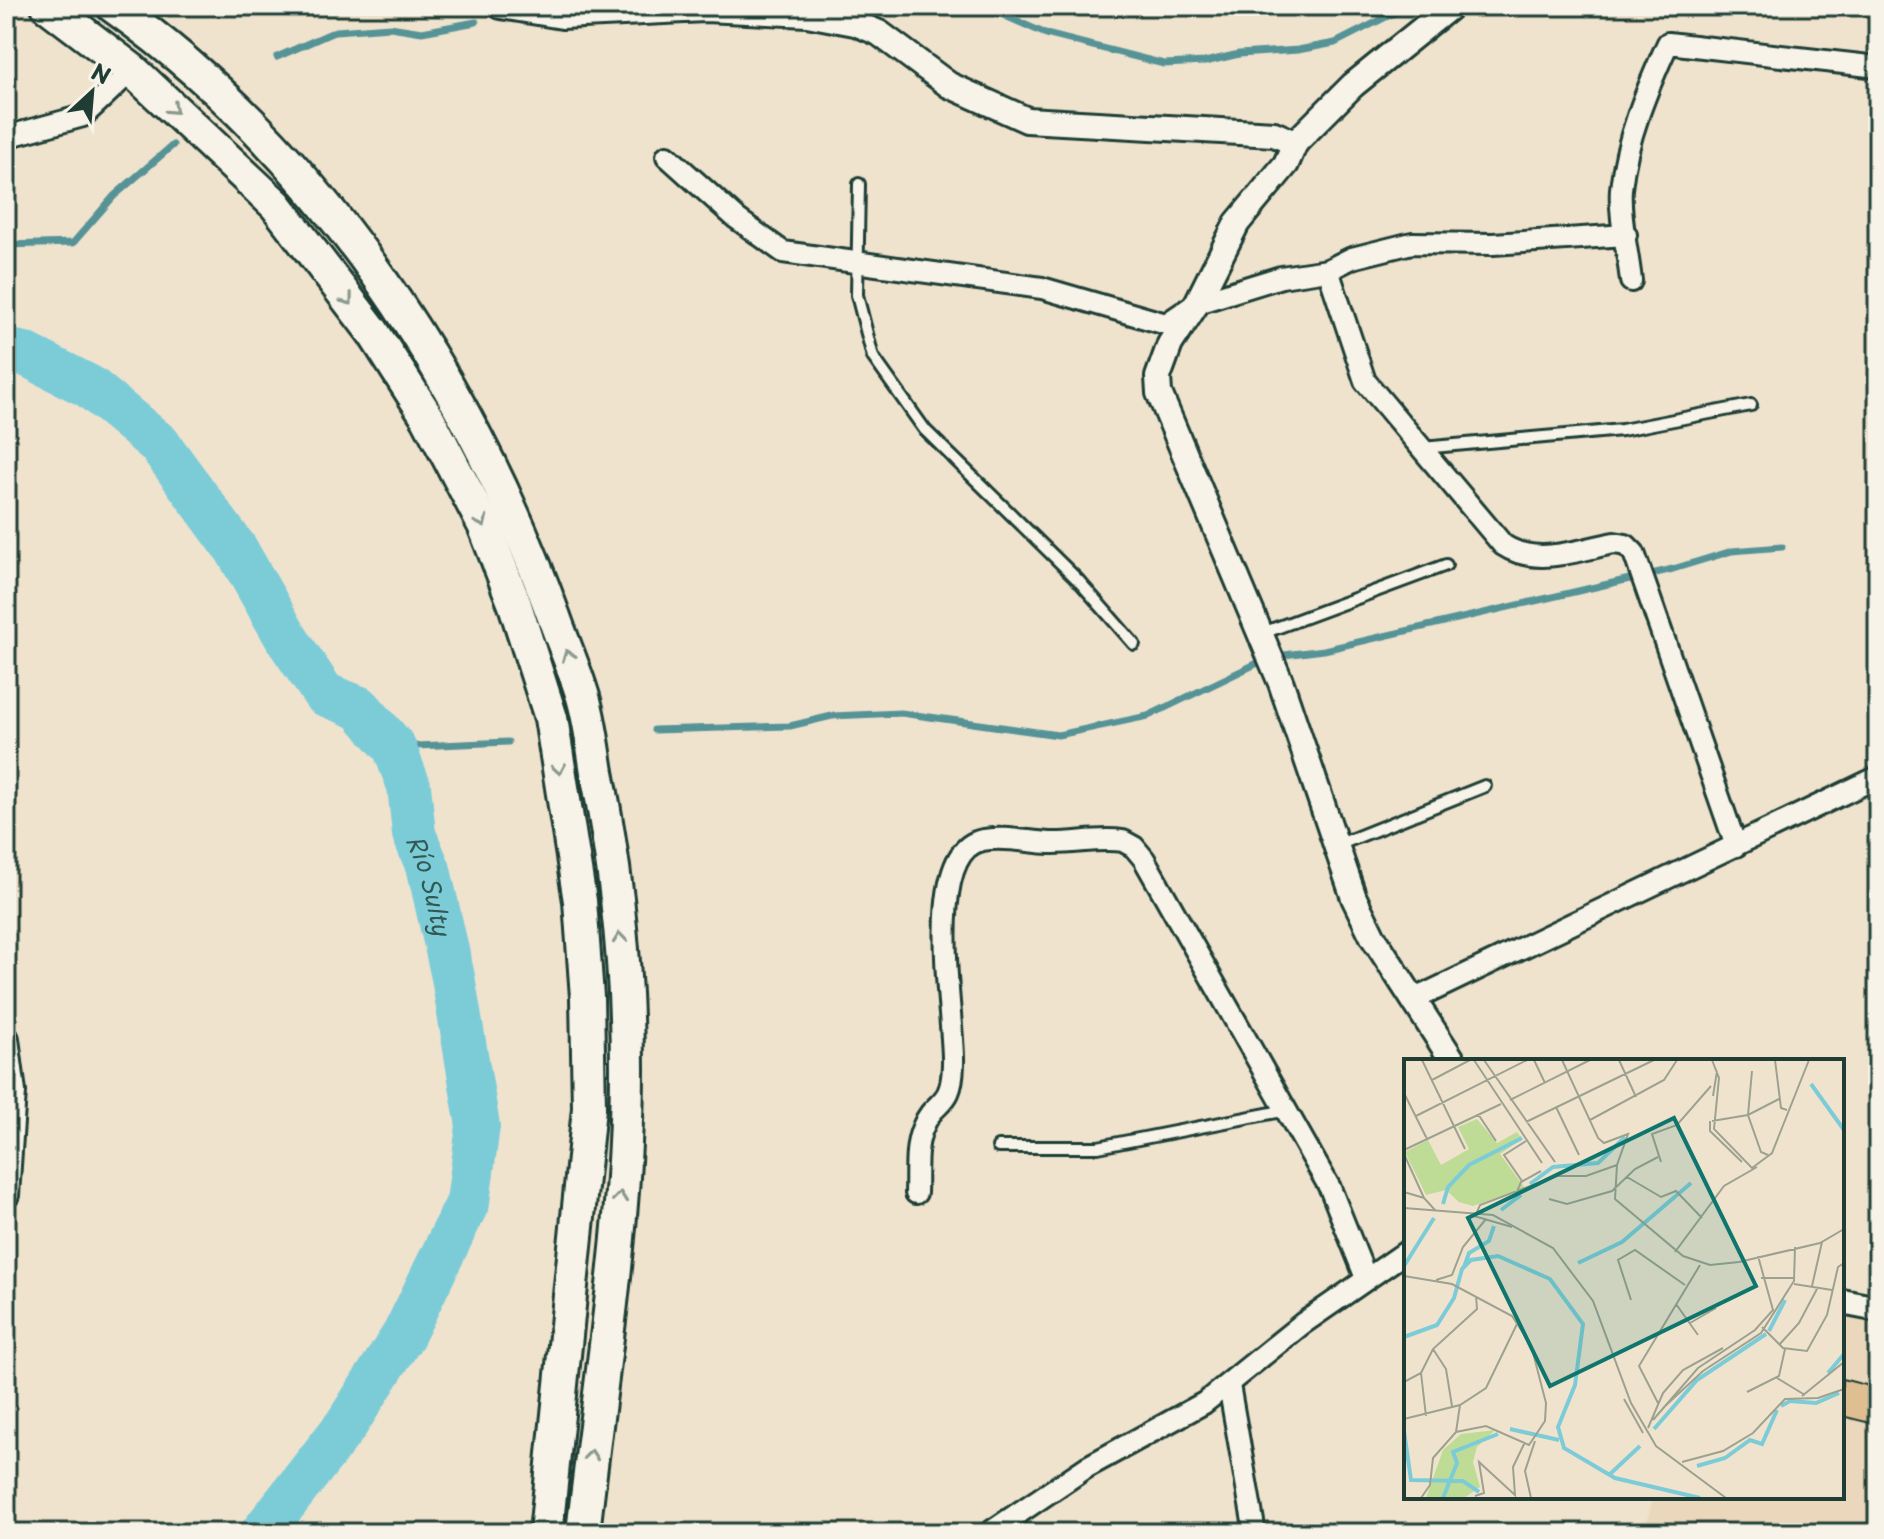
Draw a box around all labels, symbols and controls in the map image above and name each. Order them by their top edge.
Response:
north arrow [52,52,132,132]
text: N [86,54,116,91]
one-way arrow [164,99,178,114]
one-way arrow [339,291,353,306]
one-way arrow [472,514,488,528]
one-way arrow [561,649,578,663]
one-way arrow [550,763,567,776]
water label: Río Sulty [398,829,462,941]
one-way arrow [612,931,629,944]
inset map [1404,1059,1844,1499]
one-way arrow [612,1190,629,1203]
one-way arrow [583,1449,600,1462]

